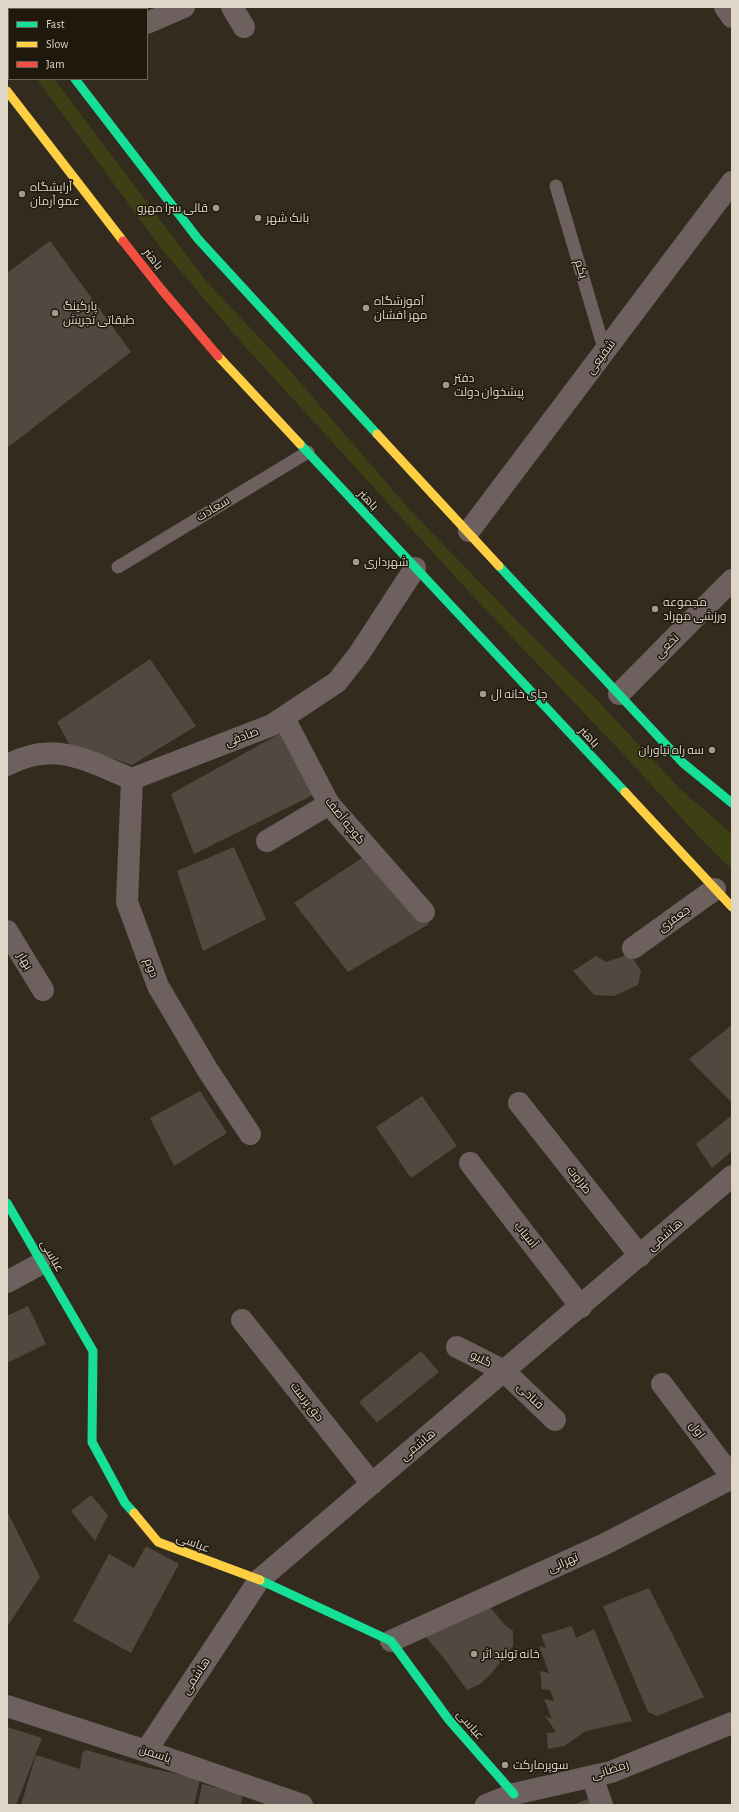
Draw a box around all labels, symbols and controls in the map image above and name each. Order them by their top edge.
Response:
legend [8,8,148,80]
text: Fast [46,18,65,30]
text: Slow [46,38,68,50]
text: Jam [46,58,65,70]
place label: آرایشگاه عمو آرمان [30,180,80,208]
marker: آرایشگاه عمو آرمان [17,189,27,199]
place label: قالی سرا مهرو [137,201,208,215]
marker: قالی سرا مهرو [211,203,221,213]
place label: بانک شهر [266,211,309,225]
marker: بانک شهر [253,213,263,223]
street label: باهنر [140,245,166,273]
street label: یکم [571,258,591,280]
place label: آموزشگاه مهر افشان [374,294,428,322]
place label: پارکینگ طبقاتی تجریش [63,299,135,327]
marker: آموزشگاه مهر افشان [361,303,371,313]
marker: پارکینگ طبقاتی تجریش [50,308,60,318]
street label: شفیعی [583,337,619,377]
place label: دفتر پیشخوان دولت [454,371,524,399]
marker: دفتر پیشخوان دولت [441,380,451,390]
street label: باهنر [355,487,381,513]
street label: سعادت [194,493,232,525]
place label: شهرداری [364,555,408,569]
marker: شهرداری [351,557,361,567]
place label: مجموعه ورزشی مهراد [663,595,727,623]
marker: مجموعه ورزشی مهراد [650,604,660,614]
street label: نخعی [652,631,682,661]
place label: چای خانه ال [491,687,547,701]
marker: چای خانه ال [478,689,488,699]
street label: صادقی [223,724,261,750]
street label: باهنر [576,724,602,750]
place label: سه راه نیاوران [639,743,704,757]
marker: سه راه نیاوران [707,745,717,755]
street label: کوچه آصف [322,795,368,847]
street label: جعفری [655,903,693,935]
street label: بهار [14,950,36,972]
street label: دوم [141,956,161,980]
street label: طراوت [564,1163,594,1197]
street label: هاشمی [645,1216,685,1254]
street label: آسیاب [511,1219,541,1251]
street label: عباسی [37,1237,67,1275]
street label: گلبو [468,1348,494,1370]
street label: حق پرست [287,1379,327,1425]
street label: فتاحی [514,1380,546,1412]
street label: اول [686,1419,708,1441]
street label: هاشمی [397,1426,439,1464]
street label: عباسی [174,1530,212,1556]
street label: تهرانی [546,1550,580,1576]
place label: خانه تولید اثر [482,1647,540,1661]
marker: خانه تولید اثر [469,1649,479,1659]
street label: هاشمی [179,1655,213,1697]
street label: عباسی [453,1707,487,1743]
street label: یاسمن [137,1742,173,1766]
street label: رمضانی [589,1757,631,1783]
place label: سوپرمارکت [513,1758,568,1772]
marker: سوپرمارکت [500,1760,510,1770]

